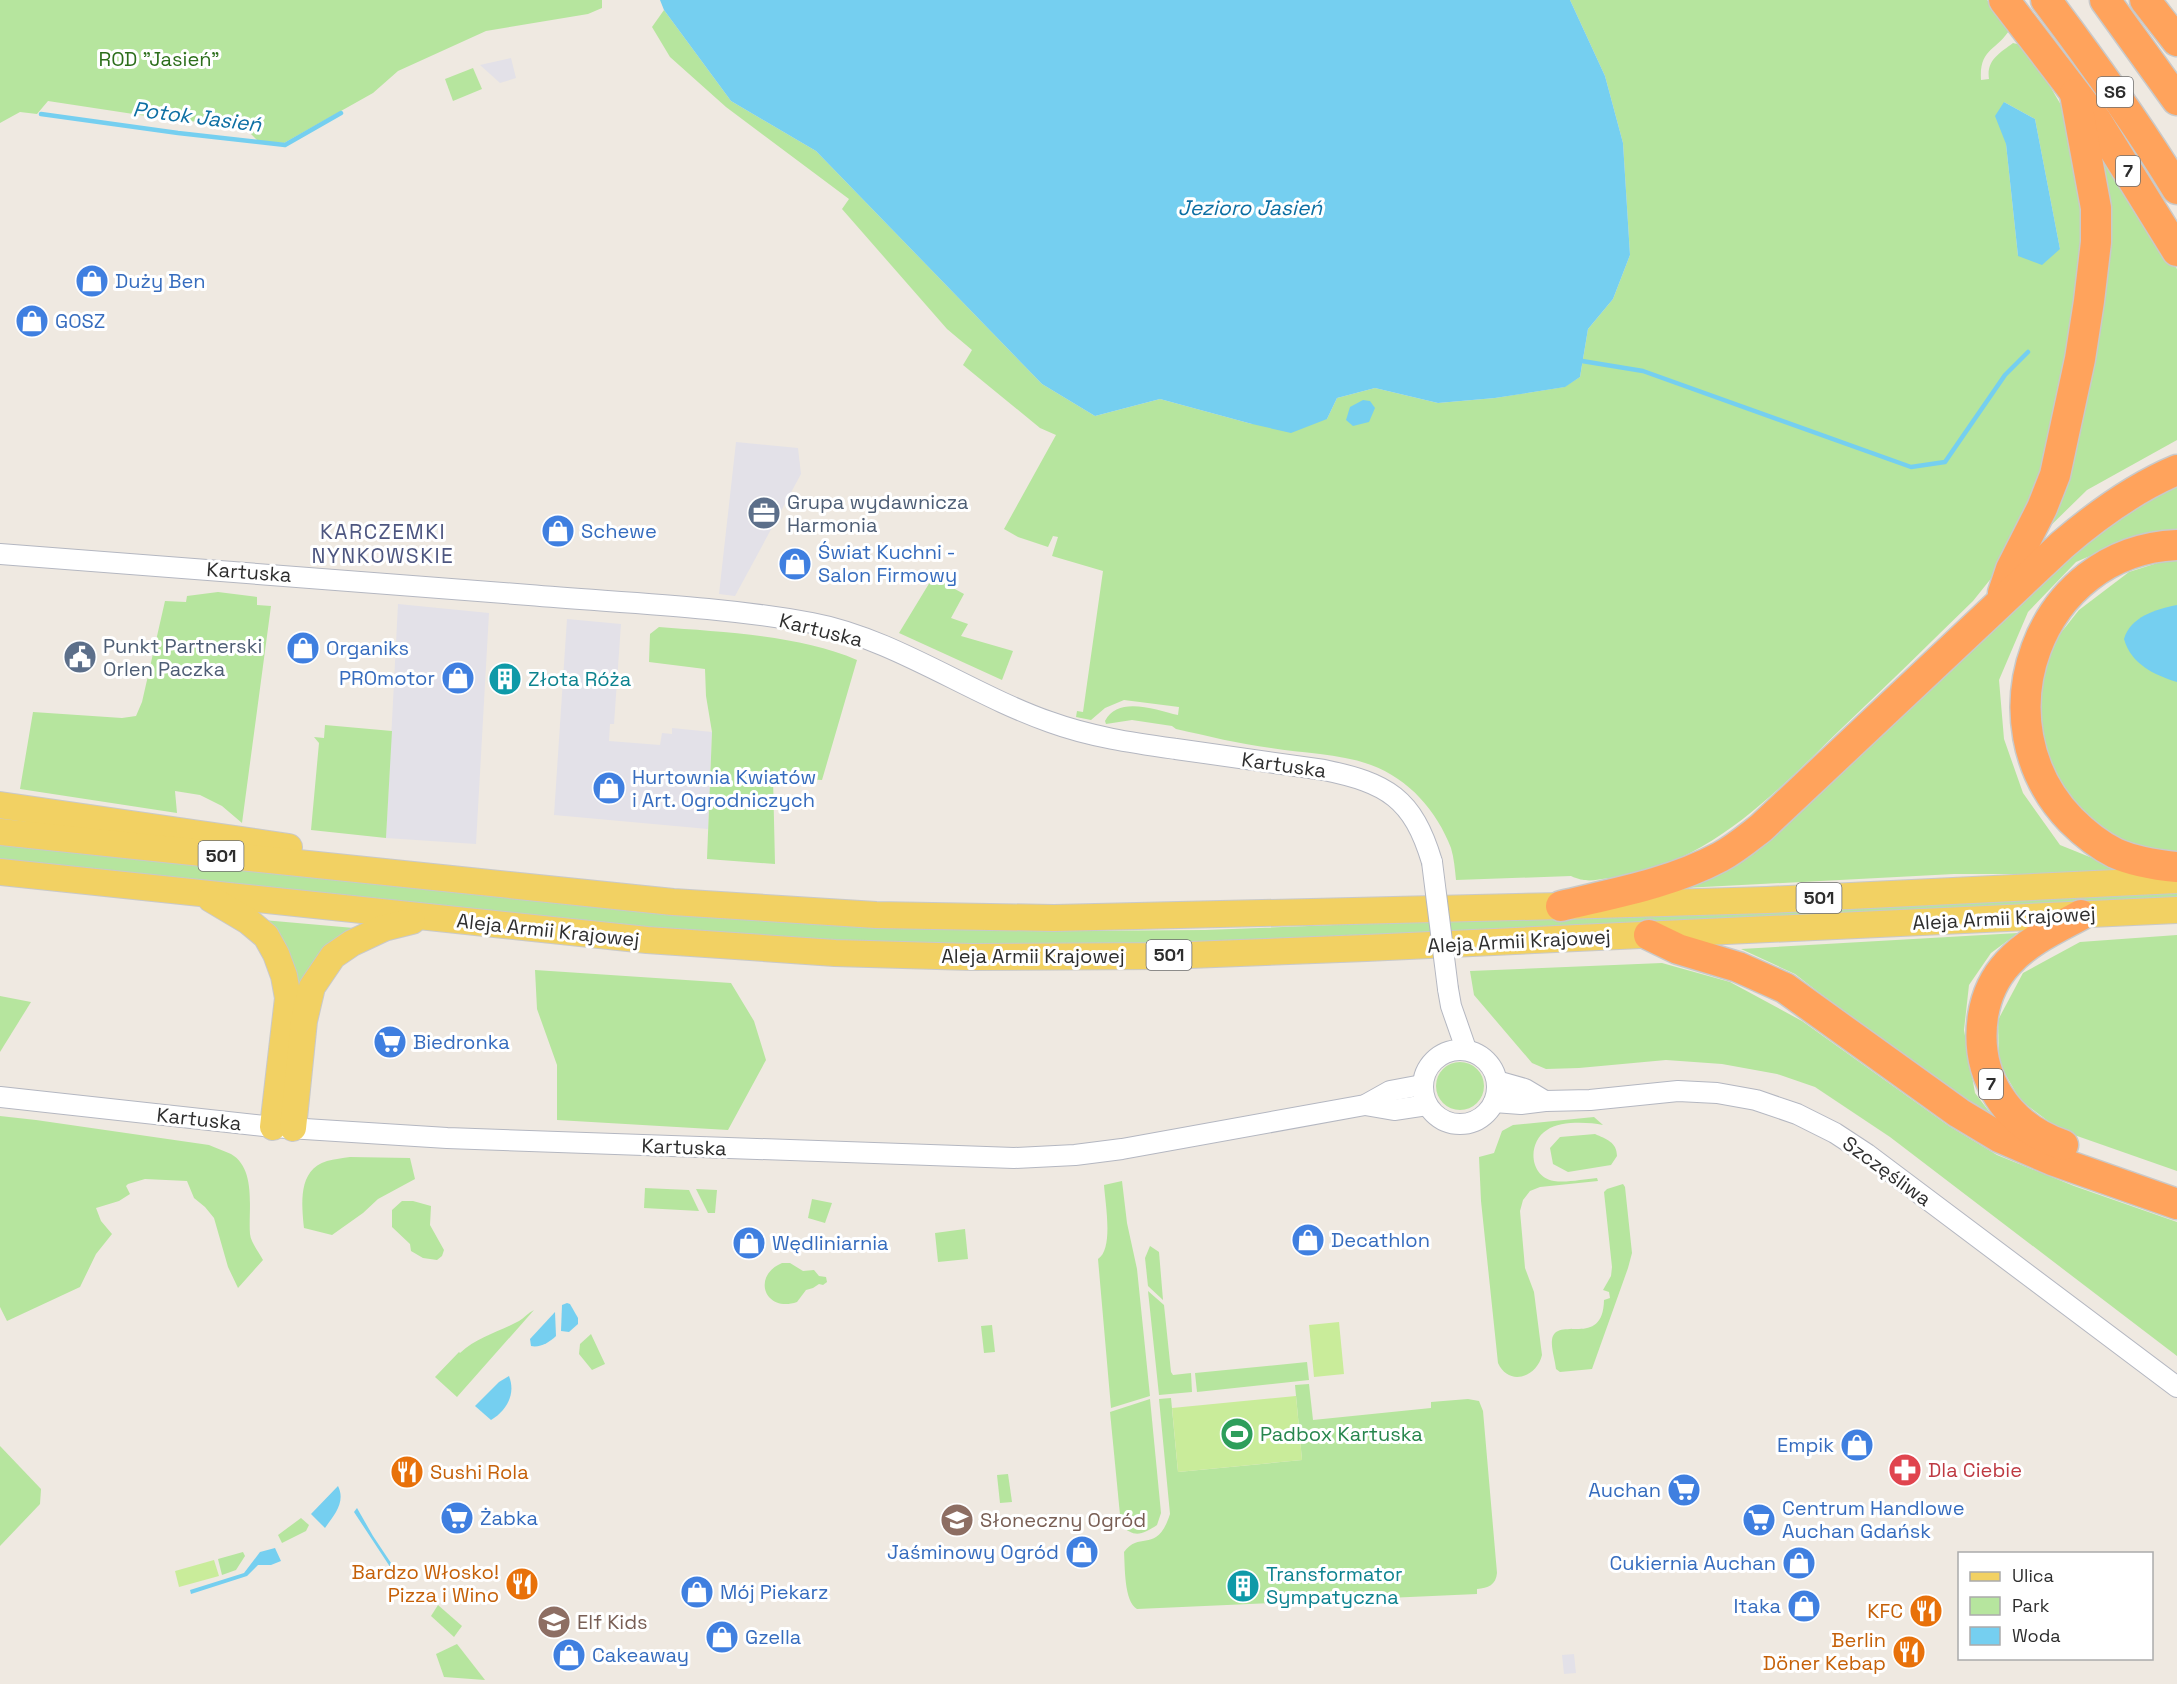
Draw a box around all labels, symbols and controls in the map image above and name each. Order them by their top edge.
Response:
park label: ROD "Jasień" [99,46,219,72]
road number: S6 [2097,77,2133,107]
water label: Potok Jasień [131,95,264,138]
road number: 7 [2116,156,2140,186]
water label: Jezioro Jasień [1178,194,1323,221]
shop icon: Duży Ben [74,263,110,299]
place label: Duży Ben [115,268,206,294]
shop icon: GOSZ [14,303,50,339]
place label: GOSZ [55,308,105,334]
place label: Grupa wydawnicza Harmonia [787,489,969,538]
office icon: Grupa wydawnicza Harmonia [746,495,782,531]
shop icon: Schewe [540,513,576,549]
district label: KARCZEMKI NYNKOWSKIE [312,518,454,569]
place label: Schewe [581,518,657,544]
place label: Świat Kuchni - Salon Firmowy [818,539,957,588]
shop icon: Świat Kuchni - Salon Firmowy [777,546,813,582]
street label: Kartuska [206,556,292,588]
street label: Kartuska [776,607,866,653]
shop icon: Organiks [285,630,321,666]
place label: Punkt Partnerski Orlen Paczka [103,633,262,682]
place label: Organiks [326,635,409,661]
public building icon: Punkt Partnerski Orlen Paczka [62,639,98,675]
shop icon: PROmotor [440,660,476,696]
building icon: Złota Róża [487,661,523,697]
place label: PROmotor [339,665,435,691]
place label: Złota Róża [528,666,631,692]
street label: Kartuska [1240,746,1328,784]
place label: Hurtownia Kwiatów i Art. Ogrodniczych [632,764,816,813]
shop icon: Hurtownia Kwiatów i Art. Ogrodniczych [591,770,627,806]
road number: 501 [198,841,244,871]
road number: 501 [1796,883,1842,913]
street label: Aleja Armii Krajowej [1912,900,2096,936]
street label: Aleja Armii Krajowej [455,907,641,953]
street label: Aleja Armii Krajowej [1427,923,1611,959]
road number: 501 [1146,940,1192,970]
street label: Aleja Armii Krajowej [941,943,1125,969]
supermarket icon: Biedronka [372,1024,408,1060]
place label: Biedronka [413,1029,510,1055]
road number: 7 [1979,1069,2003,1099]
street label: Kartuska [155,1102,243,1136]
street label: Szczęśliwa [1838,1130,1936,1212]
street label: Kartuska [641,1133,727,1161]
shop icon: Decathlon [1290,1222,1326,1258]
shop icon: Wędliniarnia [731,1225,767,1261]
place label: Decathlon [1331,1227,1430,1253]
place label: Wędliniarnia [772,1230,889,1256]
sports icon: Padbox Kartuska [1219,1416,1255,1452]
place label: Padbox Kartuska [1260,1421,1423,1447]
shop icon: Empik [1839,1427,1875,1463]
place label: Empik [1777,1432,1834,1458]
pharmacy icon: Dla Ciebie [1887,1452,1923,1488]
restaurant icon: Sushi Rola [389,1454,425,1490]
place label: Dla Ciebie [1928,1457,2022,1483]
place label: Sushi Rola [430,1459,529,1485]
supermarket icon: Auchan [1666,1472,1702,1508]
place label: Auchan [1588,1477,1661,1503]
place label: Centrum Handlowe Auchan Gdańsk [1782,1495,1964,1544]
supermarket icon: Żabka [439,1500,475,1536]
school or university icon: Słoneczny Ogród [939,1502,975,1538]
supermarket icon: Centrum Handlowe Auchan Gdańsk [1741,1502,1777,1538]
place label: Żabka [480,1505,538,1531]
place label: Słoneczny Ogród [980,1507,1146,1533]
shop icon: Jaśminowy Ogród [1064,1534,1100,1570]
place label: Jaśminowy Ogród [887,1539,1059,1565]
shop icon: Cukiernia Auchan [1781,1545,1817,1581]
place label: Cukiernia Auchan [1610,1550,1776,1576]
legend [1958,1552,2153,1660]
place label: Bardzo Włosko! Pizza i Wino [352,1559,499,1608]
place label: Transformator Sympatyczna [1266,1561,1403,1610]
text: Ulica [2012,1564,2054,1587]
restaurant icon: Bardzo Włosko! Pizza i Wino [504,1566,540,1602]
building icon: Transformator Sympatyczna [1225,1568,1261,1604]
shop icon: Mój Piekarz [679,1574,715,1610]
place label: Mój Piekarz [720,1579,829,1605]
shop icon: Itaka [1786,1588,1822,1624]
place label: Itaka [1733,1593,1781,1619]
restaurant icon: KFC [1908,1593,1944,1629]
text: Park [2012,1594,2050,1617]
place label: KFC [1867,1598,1903,1624]
school or university icon: Elf Kids [536,1604,572,1640]
place label: Elf Kids [577,1609,648,1635]
shop icon: Gzella [704,1619,740,1655]
place label: Gzella [745,1624,801,1650]
text: Woda [2012,1624,2061,1647]
place label: Berlin Döner Kebap [1763,1627,1886,1676]
restaurant icon: Berlin Döner Kebap [1891,1634,1927,1670]
shop icon: Cakeaway [551,1637,587,1673]
place label: Cakeaway [592,1642,689,1668]

